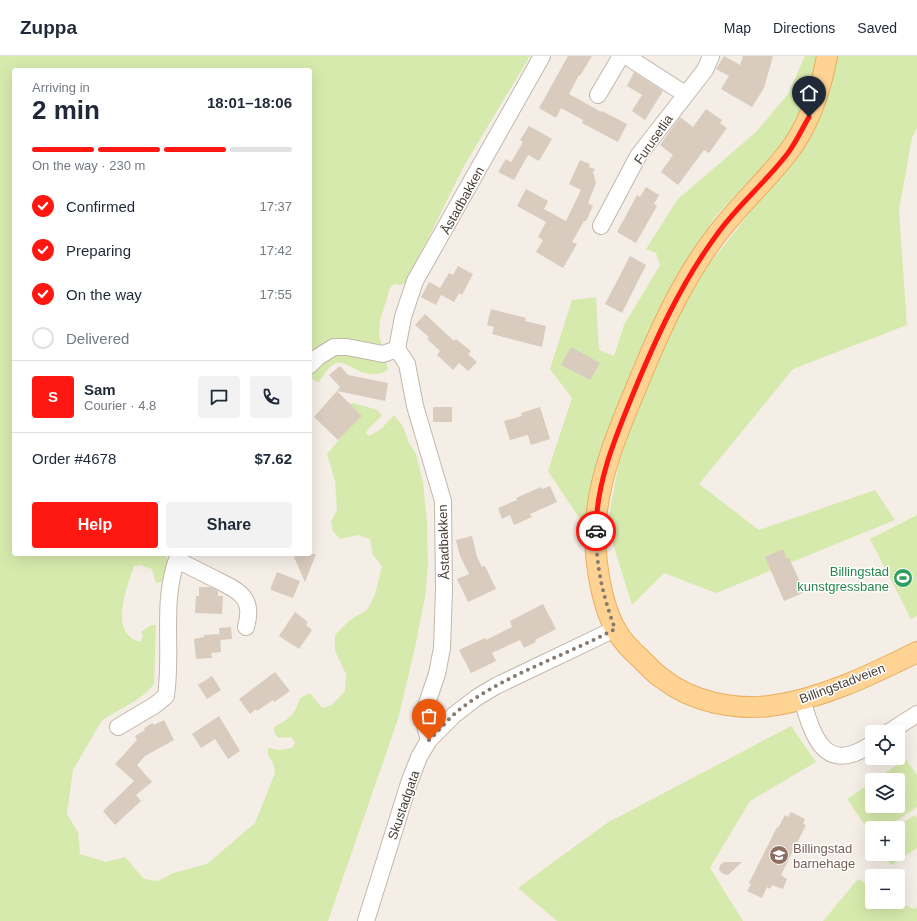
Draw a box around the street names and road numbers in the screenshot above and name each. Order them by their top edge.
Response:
street label: Furusetlia [631,111,676,167]
street label: Åstadbakken [438,164,487,237]
street label: Åstadbakken [435,504,452,580]
street label: Billingstadveien [797,660,887,707]
street label: Skustadgata [385,768,423,842]

